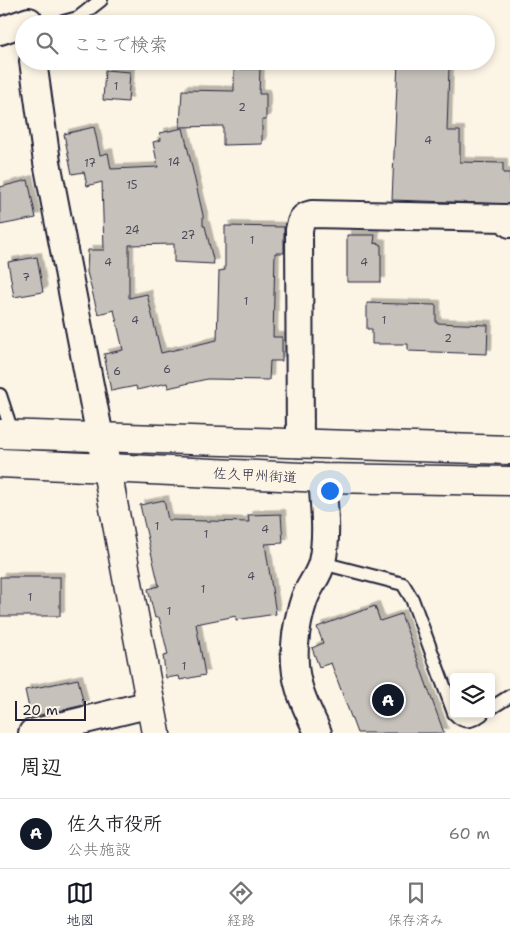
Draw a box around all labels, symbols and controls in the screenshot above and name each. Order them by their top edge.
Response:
search box [15,15,495,70]
icon: search [33,29,61,57]
text: ここで検索 [73,32,168,57]
house number: 1 [114,79,118,94]
house number: 2 [238,100,246,115]
house number: 4 [424,133,432,148]
house number: 14 [168,155,180,170]
house number: 17 [84,156,96,171]
house number: 15 [126,178,138,193]
house number: 24 [125,223,140,238]
house number: 27 [181,228,196,243]
house number: 1 [250,233,254,248]
house number: 4 [104,255,112,270]
house number: 4 [360,255,368,270]
house number: 7 [22,270,30,285]
house number: 1 [244,294,248,309]
house number: 4 [131,313,139,328]
house number: 1 [382,313,386,328]
house number: 2 [444,331,452,346]
house number: 6 [163,362,171,377]
house number: 6 [113,364,121,379]
street label: 佐久甲州街道 [213,464,297,486]
your location [317,478,343,504]
house number: 1 [155,519,159,534]
house number: 4 [261,522,269,537]
house number: 1 [204,527,208,542]
house number: 4 [247,569,255,584]
house number: 1 [201,582,205,597]
house number: 1 [28,590,32,605]
house number: 1 [167,604,171,619]
house number: 1 [182,659,186,674]
map controls [450,673,495,718]
button: layers [450,673,495,718]
pin: A [372,681,404,719]
scale bar [15,698,86,721]
text: 20 m [22,701,58,719]
text: 周辺 [20,753,62,781]
text: 佐久市役所 [67,811,162,836]
text: A [30,823,42,844]
text: 60 m [449,823,490,844]
text: 公共施設 [67,839,131,860]
tab: 地図 [66,879,94,929]
tab: 経路 [227,879,255,929]
tab: 保存済み [388,879,444,929]

